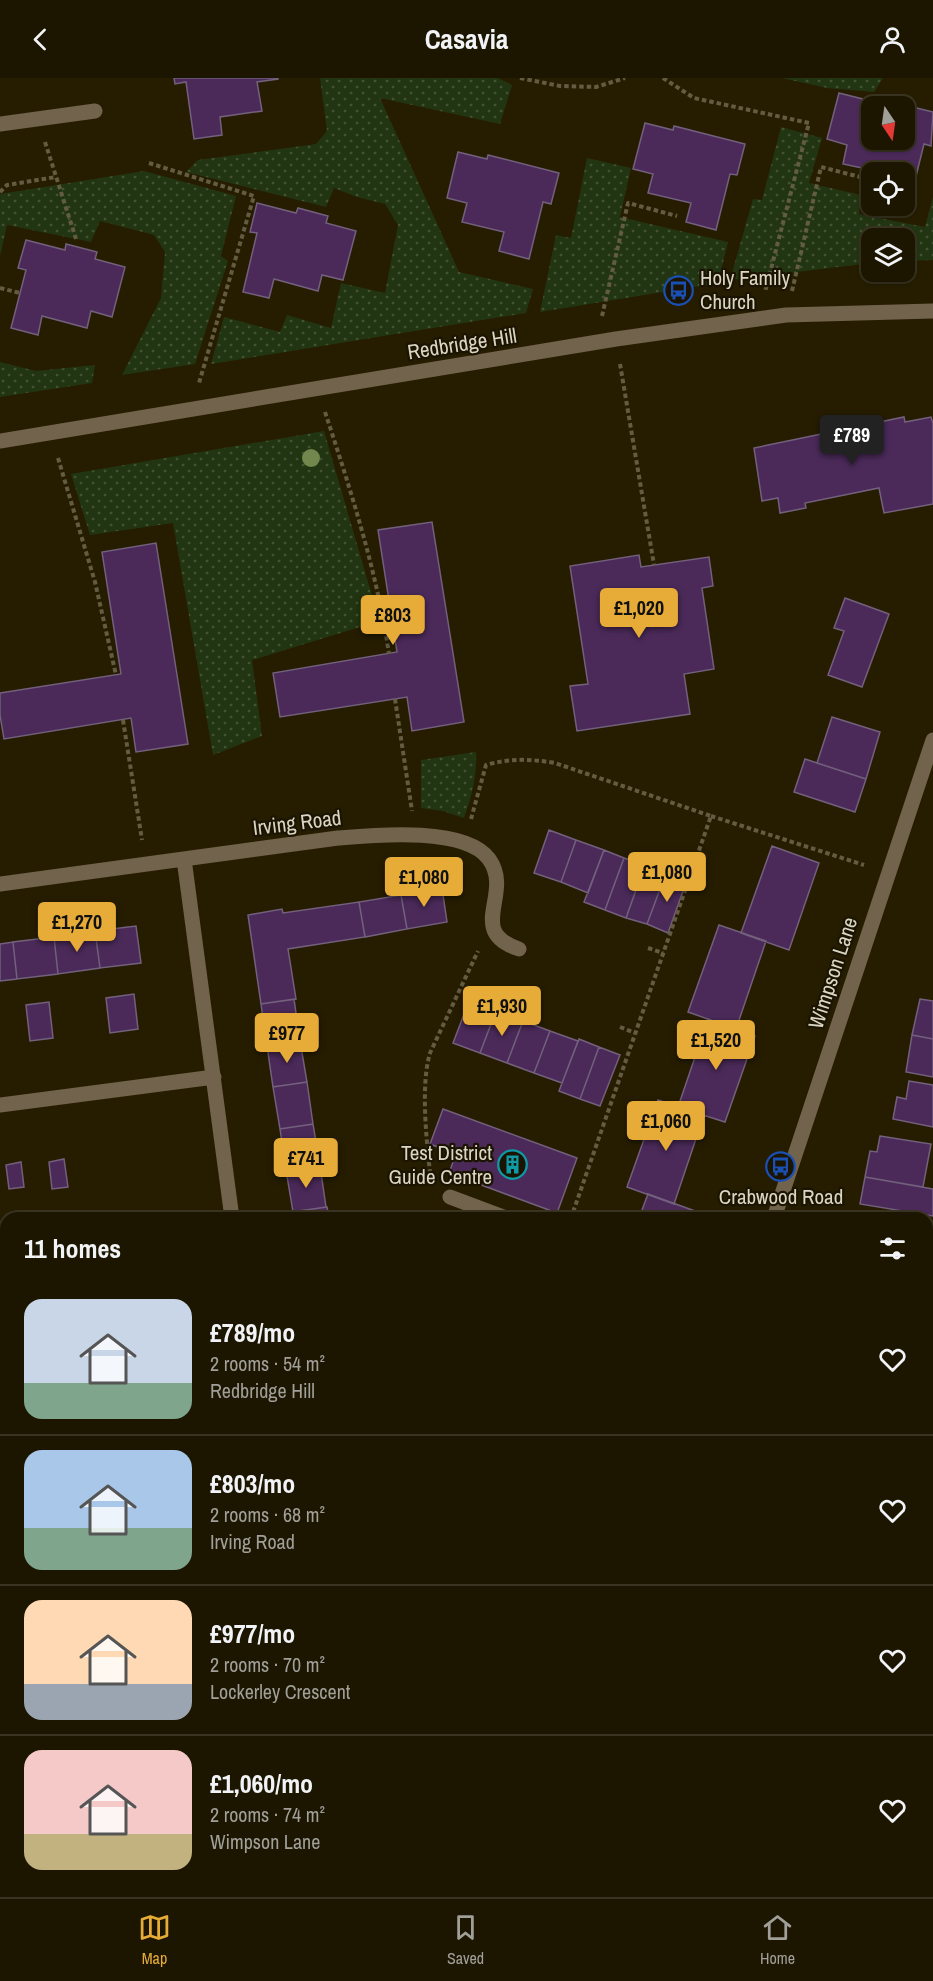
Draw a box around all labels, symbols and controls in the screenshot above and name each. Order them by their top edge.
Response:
text: Casavia [425,21,508,57]
icon: back [24,23,57,56]
icon: person [876,23,909,56]
north arrow [861,96,915,150]
map controls [861,96,915,282]
button: locate [861,162,915,216]
button: layers [861,228,915,282]
place label: Holy Family Church [700,263,790,316]
bus stop icon: Holy Family Church [663,274,695,306]
street label: Redbridge Hill [405,321,519,366]
pin: £789 [816,415,888,466]
text: £789 [834,421,870,448]
pin: £1,020 [590,588,688,639]
text: £1,020 [614,594,664,621]
pin: £803 [357,595,429,646]
text: £803 [375,601,411,628]
street label: Irving Road [251,803,343,842]
pin: £1,080 [618,852,716,903]
pin: £1,080 [375,857,473,908]
text: £1,080 [642,858,692,885]
text: £1,080 [399,863,449,890]
pin: £1,270 [28,902,126,953]
text: £1,270 [52,908,102,935]
street label: Wimpson Lane [801,913,864,1032]
pin: £1,930 [453,986,551,1037]
text: £1,930 [477,992,527,1019]
pin: £977 [251,1013,323,1064]
text: £977 [269,1019,305,1046]
pin: £1,520 [667,1020,765,1071]
text: £1,520 [691,1026,741,1053]
pin: £1,060 [617,1101,715,1152]
text: £1,060 [641,1107,691,1134]
pin: £741 [270,1138,342,1189]
place label: Test District Guide Centre [389,1138,492,1191]
text: £741 [288,1144,324,1171]
building icon: Test District Guide Centre [497,1149,529,1181]
bus stop icon: Crabwood Road [765,1150,797,1182]
place label: Crabwood Road [719,1182,843,1211]
text: 11 homes [24,1231,121,1266]
icon: filters [876,1232,909,1265]
text: £789/mo [210,1315,295,1350]
icon: home [72,1323,144,1395]
icon: heart [876,1343,909,1376]
text: 2 rooms · 54 m² [210,1350,325,1377]
text: Redbridge Hill [210,1377,315,1404]
text: £803/mo [210,1466,295,1501]
icon: home [72,1474,144,1546]
icon: heart [876,1494,909,1527]
text: 2 rooms · 68 m² [210,1501,325,1528]
text: Irving Road [210,1528,295,1555]
text: £977/mo [210,1616,295,1651]
icon: home [72,1624,144,1696]
icon: heart [876,1644,909,1677]
text: 2 rooms · 70 m² [210,1651,325,1678]
text: Lockerley Crescent [210,1678,350,1705]
text: £1,060/mo [210,1766,313,1801]
icon: home [72,1774,144,1846]
icon: heart [876,1794,909,1827]
text: 2 rooms · 74 m² [210,1801,325,1828]
text: Wimpson Lane [210,1828,320,1855]
tab: Map [138,1911,171,1969]
tab: Saved [447,1911,484,1969]
tab: Home [760,1911,795,1969]

